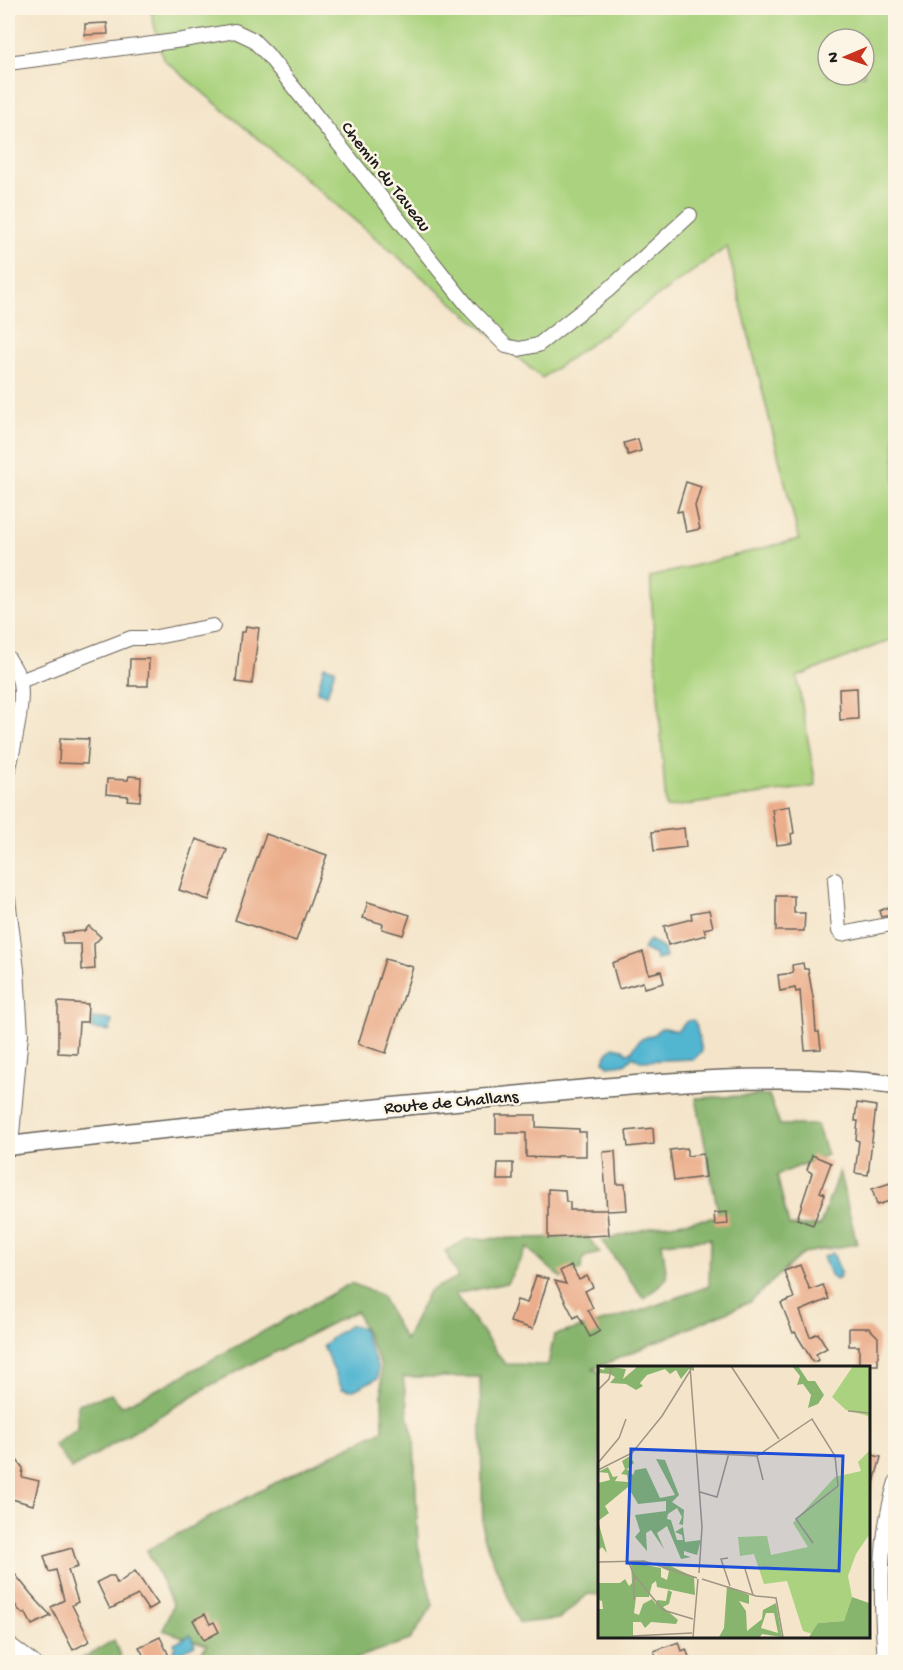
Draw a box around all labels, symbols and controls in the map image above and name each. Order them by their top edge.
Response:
north arrow [816,27,876,87]
text: N [825,51,844,63]
street label: Chemin du Taveau [335,118,435,237]
street label: Route de Challans [383,1087,521,1120]
inset map [598,1366,870,1637]

